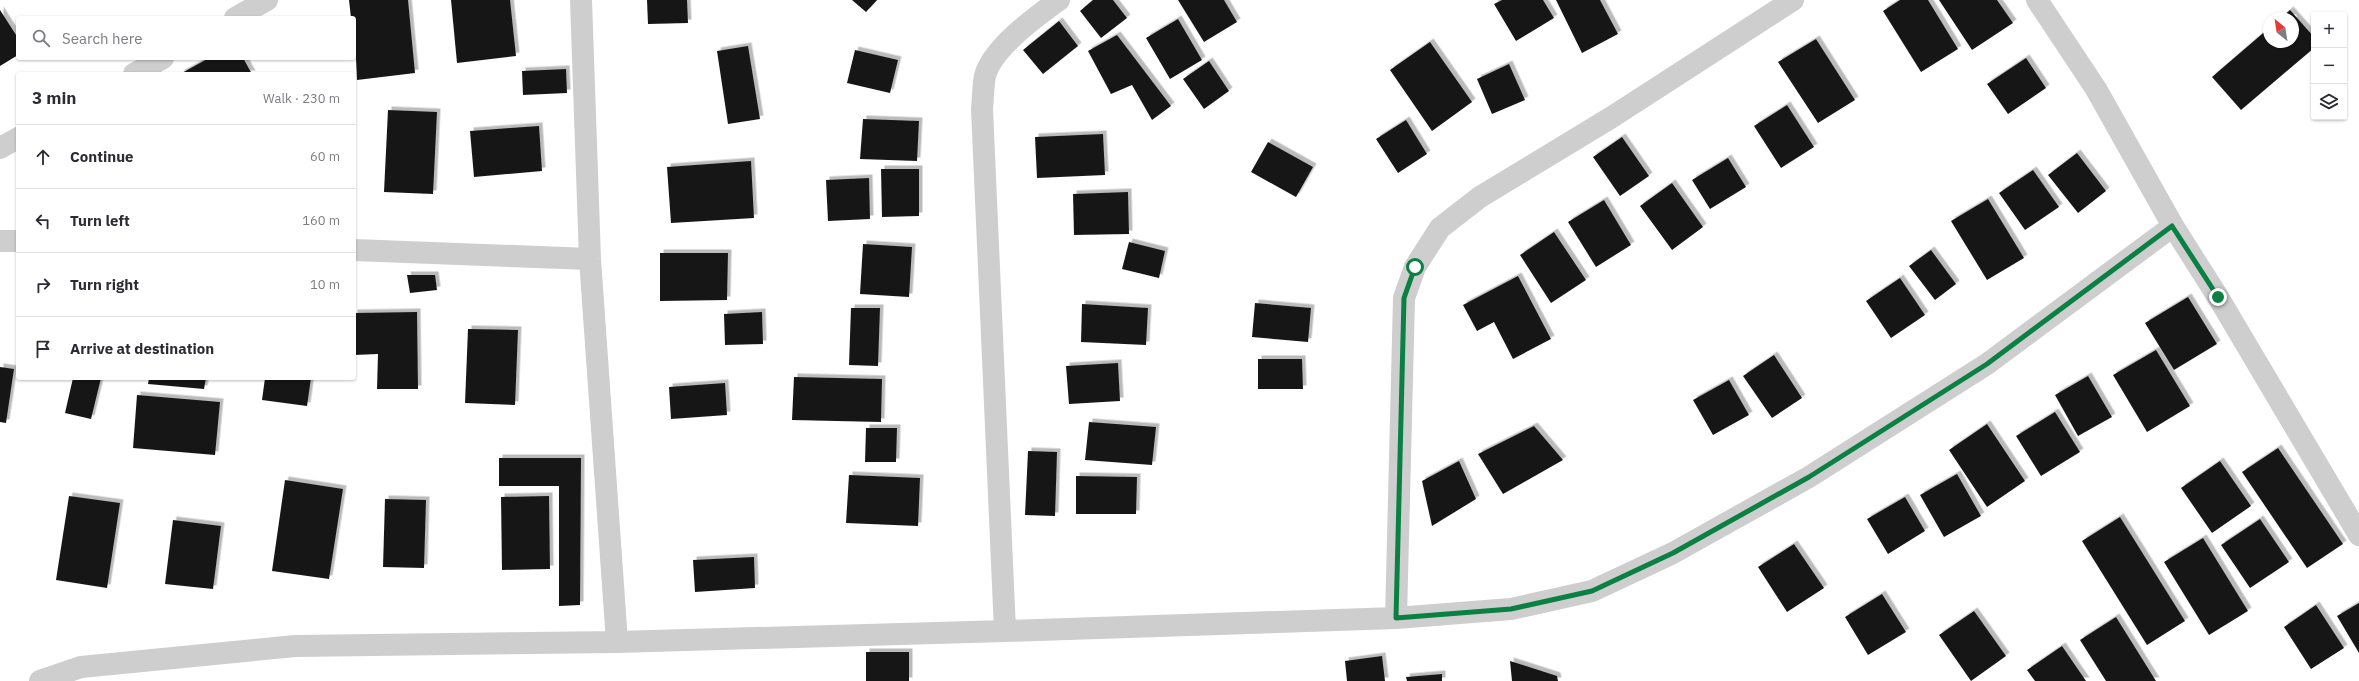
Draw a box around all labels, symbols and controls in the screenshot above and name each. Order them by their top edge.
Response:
north arrow [2263,12,2299,48]
map controls [2311,12,2347,120]
button: + [2311,12,2347,48]
search box [16,16,356,60]
icon: search [30,27,52,49]
text: Search here [62,29,142,48]
button: − [2311,48,2347,84]
button: layers [2311,84,2347,120]
text: 3 min [32,87,76,109]
text: Walk · 230 m [263,90,340,107]
icon: ahead [32,146,54,168]
text: Continue [70,147,134,166]
text: 60 m [310,148,340,165]
icon: left [32,210,54,232]
text: Turn left [70,211,130,230]
text: 160 m [302,212,340,229]
route start [1406,258,1424,276]
icon: right [32,274,54,296]
text: Turn right [70,275,139,294]
text: 10 m [310,276,340,293]
route end [2209,288,2227,306]
icon: arrive [32,338,54,360]
text: Arrive at destination [70,339,214,358]

